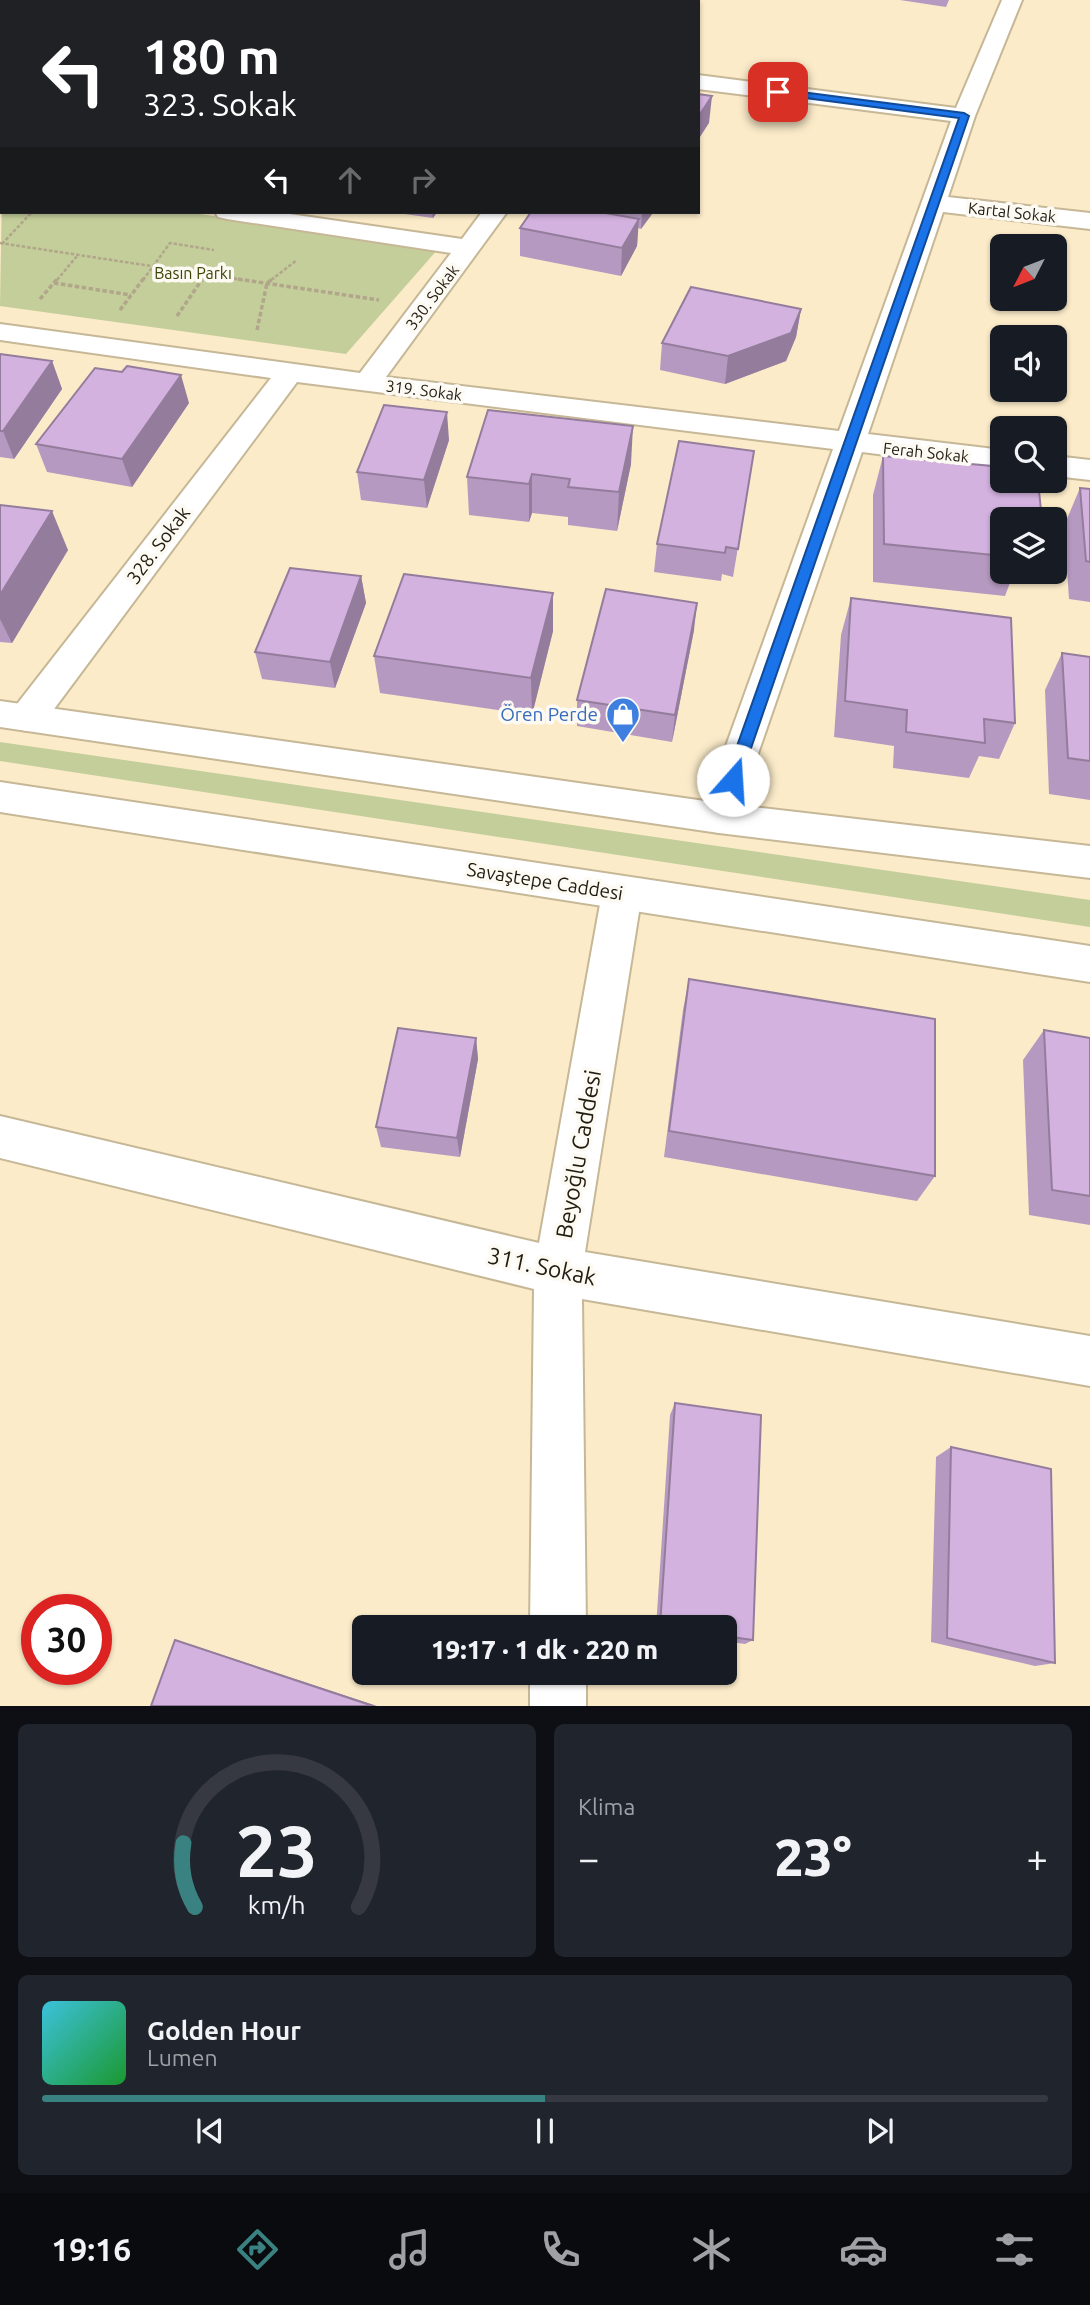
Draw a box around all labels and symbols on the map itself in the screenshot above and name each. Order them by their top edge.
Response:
pin [748,62,808,122]
street label: Kartal Sokak [967,198,1057,226]
north arrow [990,234,1068,312]
street label: 330. Sokak [402,261,462,333]
park label: Basın Parkı [154,264,232,282]
street label: 319. Sokak [385,376,463,404]
street label: Ferah Sokak [882,439,970,465]
street label: 328. Sokak [122,502,194,588]
shop icon: Ören Perde [604,695,642,744]
place label: Ören Perde [500,703,598,725]
position arrow [696,743,770,817]
street label: Savaştepe Caddesi [465,858,625,904]
street label: Beyoğlu Caddesi [551,1068,605,1240]
street label: 311. Sokak [485,1242,599,1290]
speed limit sign: 30 [21,1594,112,1685]

